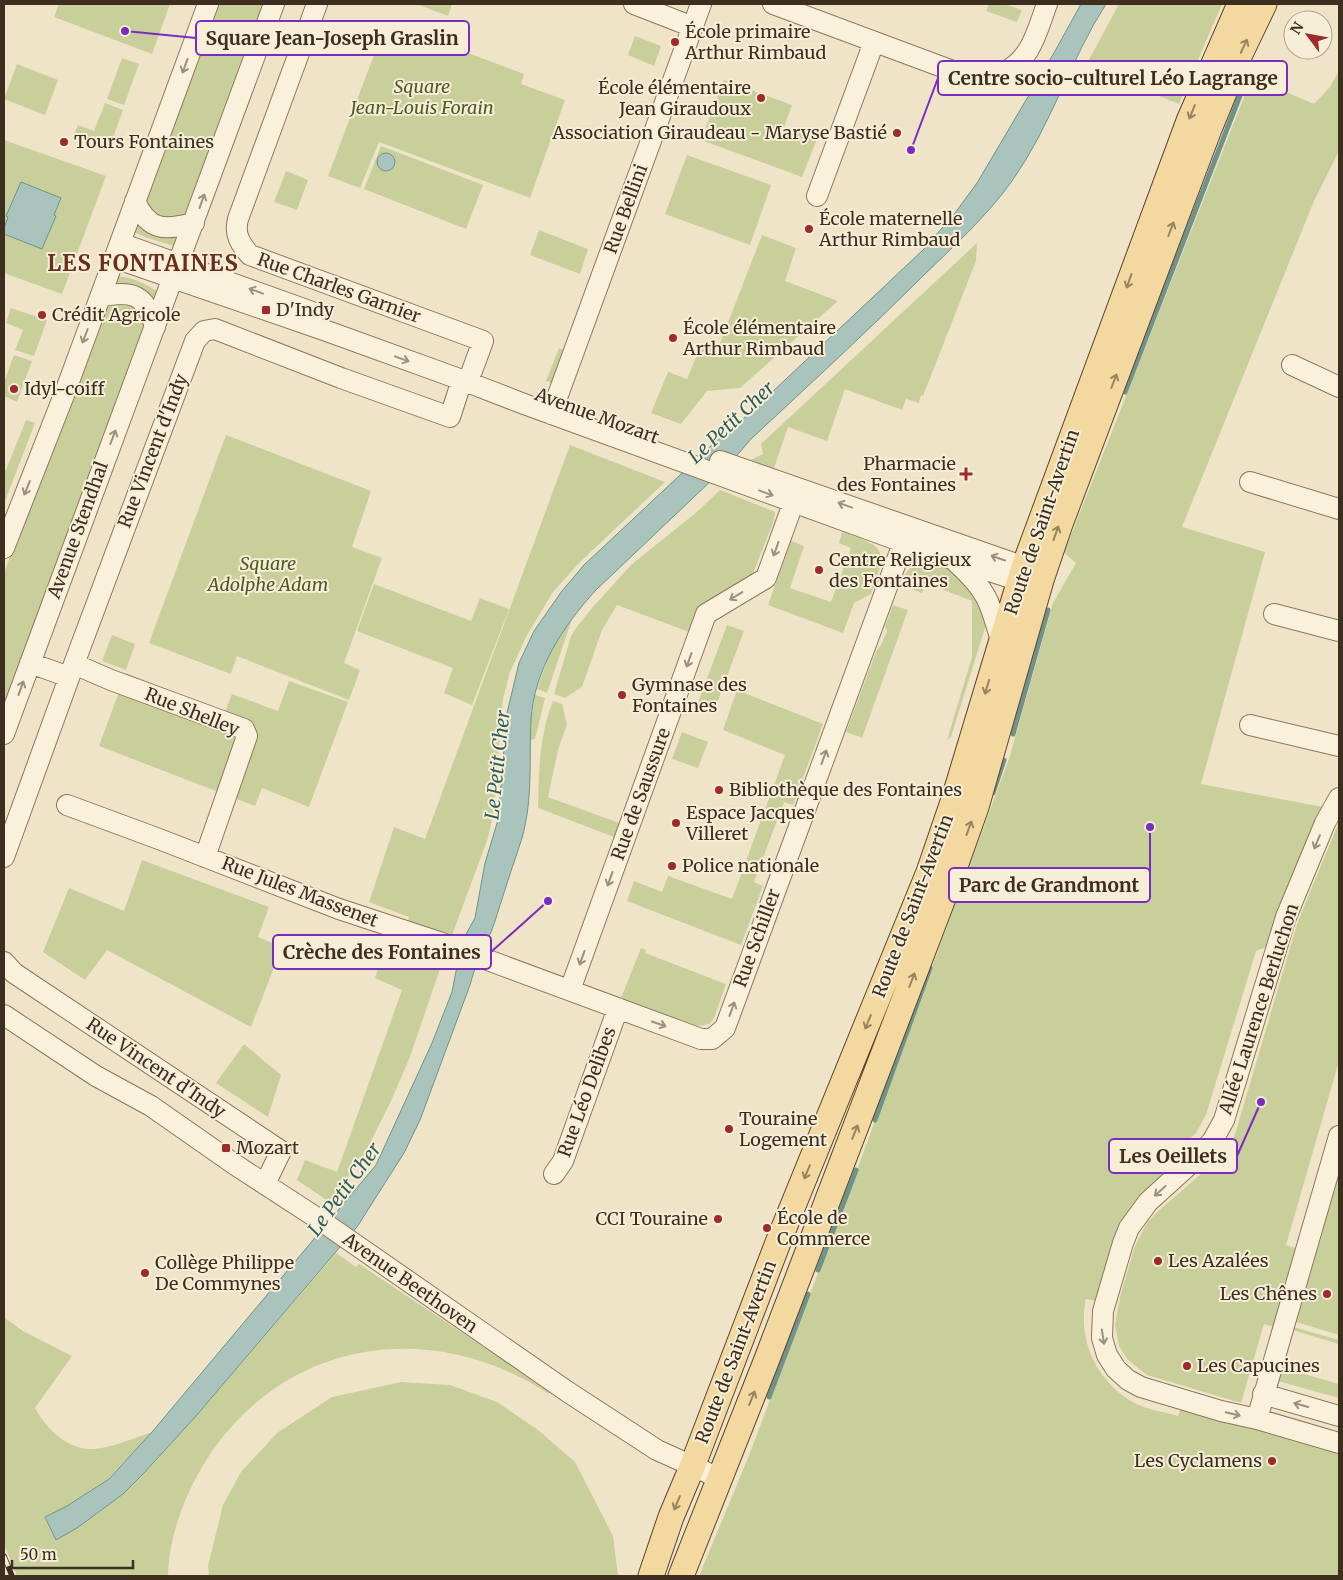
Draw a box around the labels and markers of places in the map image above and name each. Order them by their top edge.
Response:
place label: École primaire Arthur Rimbaud [684,20,826,64]
callout: Square Jean-Joseph Graslin [196,21,469,55]
marker: École primaire Arthur Rimbaud [669,36,681,48]
callout: Centre socio-culturel Léo Lagrange [938,61,1287,95]
place label: École élémentaire Jean Giraudoux [598,76,751,120]
marker: École élémentaire Jean Giraudoux [755,92,767,104]
place label: Association Giraudeau - Maryse Bastié [551,121,887,144]
marker: Association Giraudeau - Maryse Bastié [891,127,903,139]
place label: Tours Fontaines [74,130,214,153]
marker: Tours Fontaines [58,136,70,148]
place label: École maternelle Arthur Rimbaud [818,207,963,251]
marker: École maternelle Arthur Rimbaud [803,223,815,235]
place label: D'Indy [276,298,335,321]
place label: Crédit Agricole [52,303,180,326]
marker: D'Indy [260,304,272,316]
marker: Crédit Agricole [36,309,48,321]
place label: École élémentaire Arthur Rimbaud [682,316,836,360]
marker: École élémentaire Arthur Rimbaud [667,332,679,344]
place label: Idyl-coiff [24,377,105,400]
marker: Idyl-coiff [8,383,20,395]
place label: Pharmacie des Fontaines [837,452,956,496]
marker: Pharmacie des Fontaines [960,468,972,480]
place label: Centre Religieux des Fontaines [829,548,971,592]
marker: Centre Religieux des Fontaines [813,564,825,576]
place label: Gymnase des Fontaines [632,673,747,717]
marker: Gymnase des Fontaines [616,689,628,701]
place label: Bibliothèque des Fontaines [729,778,962,801]
marker: Bibliothèque des Fontaines [713,784,725,796]
place label: Espace Jacques Villeret [685,801,815,845]
marker: Espace Jacques Villeret [670,817,682,829]
place label: Police nationale [682,854,819,877]
marker: Police nationale [666,860,678,872]
callout: Parc de Grandmont [949,868,1150,902]
callout: Crèche des Fontaines [273,935,491,969]
place label: Touraine Logement [739,1107,827,1151]
marker: Touraine Logement [723,1123,735,1135]
place label: Mozart [236,1136,299,1159]
callout: Les Oeillets [1109,1139,1237,1173]
marker: Mozart [220,1142,232,1154]
place label: École de Commerce [777,1206,870,1250]
place label: CCI Touraine [595,1207,708,1230]
marker: CCI Touraine [712,1213,724,1225]
marker: École de Commerce [761,1222,773,1234]
place label: Les Azalées [1168,1249,1269,1272]
place label: Collège Philippe De Commynes [155,1251,294,1295]
marker: Les Azalées [1152,1255,1164,1267]
marker: Collège Philippe De Commynes [139,1267,151,1279]
place label: Les Chênes [1220,1282,1317,1305]
marker: Les Chênes [1321,1288,1333,1300]
place label: Les Capucines [1197,1354,1320,1377]
marker: Les Capucines [1181,1360,1193,1372]
place label: Les Cyclamens [1134,1449,1262,1472]
marker: Les Cyclamens [1266,1455,1278,1467]

